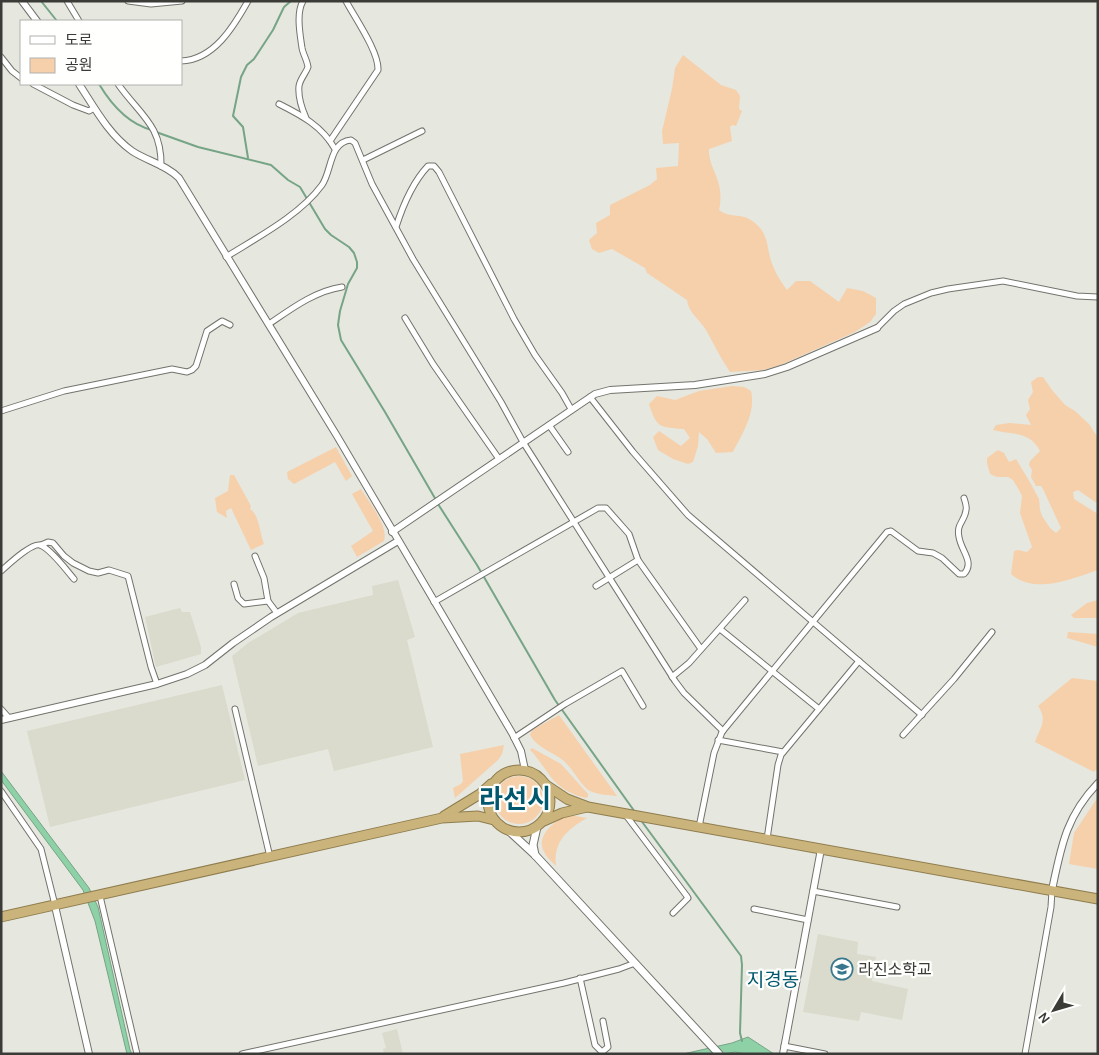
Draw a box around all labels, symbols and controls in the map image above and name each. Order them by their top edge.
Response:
legend [20,20,182,85]
text: 도로 [65,31,93,49]
text: 공원 [65,56,93,74]
district label: 라선시 [479,784,551,815]
school or university icon: 라진소학교 [830,957,854,981]
place label: 라진소학교 [858,960,932,979]
district label: 지경동 [747,969,799,991]
north arrow [1029,985,1079,1035]
text: N [1034,1009,1054,1027]

